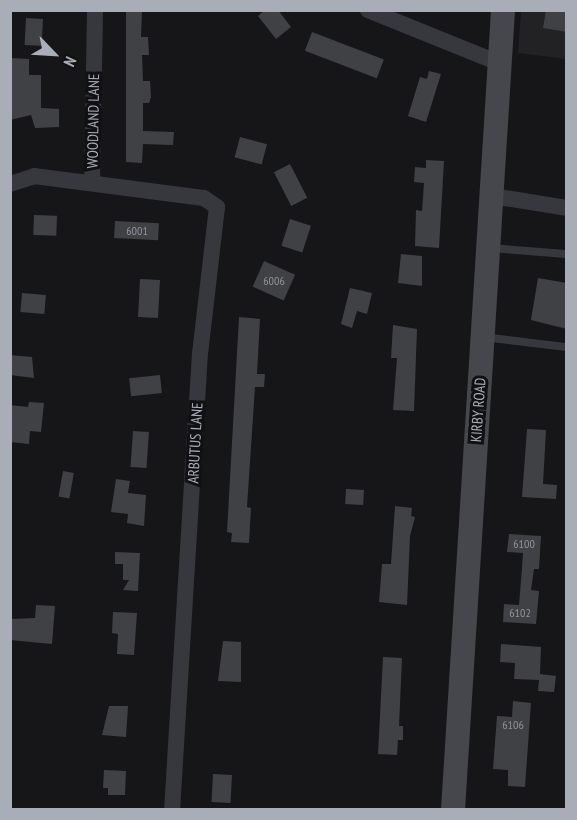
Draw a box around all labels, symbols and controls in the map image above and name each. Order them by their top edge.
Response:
north arrow [24,24,84,84]
text: N [59,53,81,70]
street label: WOODLAND LANE [83,74,103,168]
house number: 6001 [126,224,148,238]
house number: 6006 [263,274,285,288]
street label: KIRBY ROAD [467,377,489,443]
street label: ARBUTUS LANE [184,402,206,484]
house number: 6100 [513,537,535,551]
house number: 6102 [509,606,531,620]
house number: 6106 [502,718,524,732]

